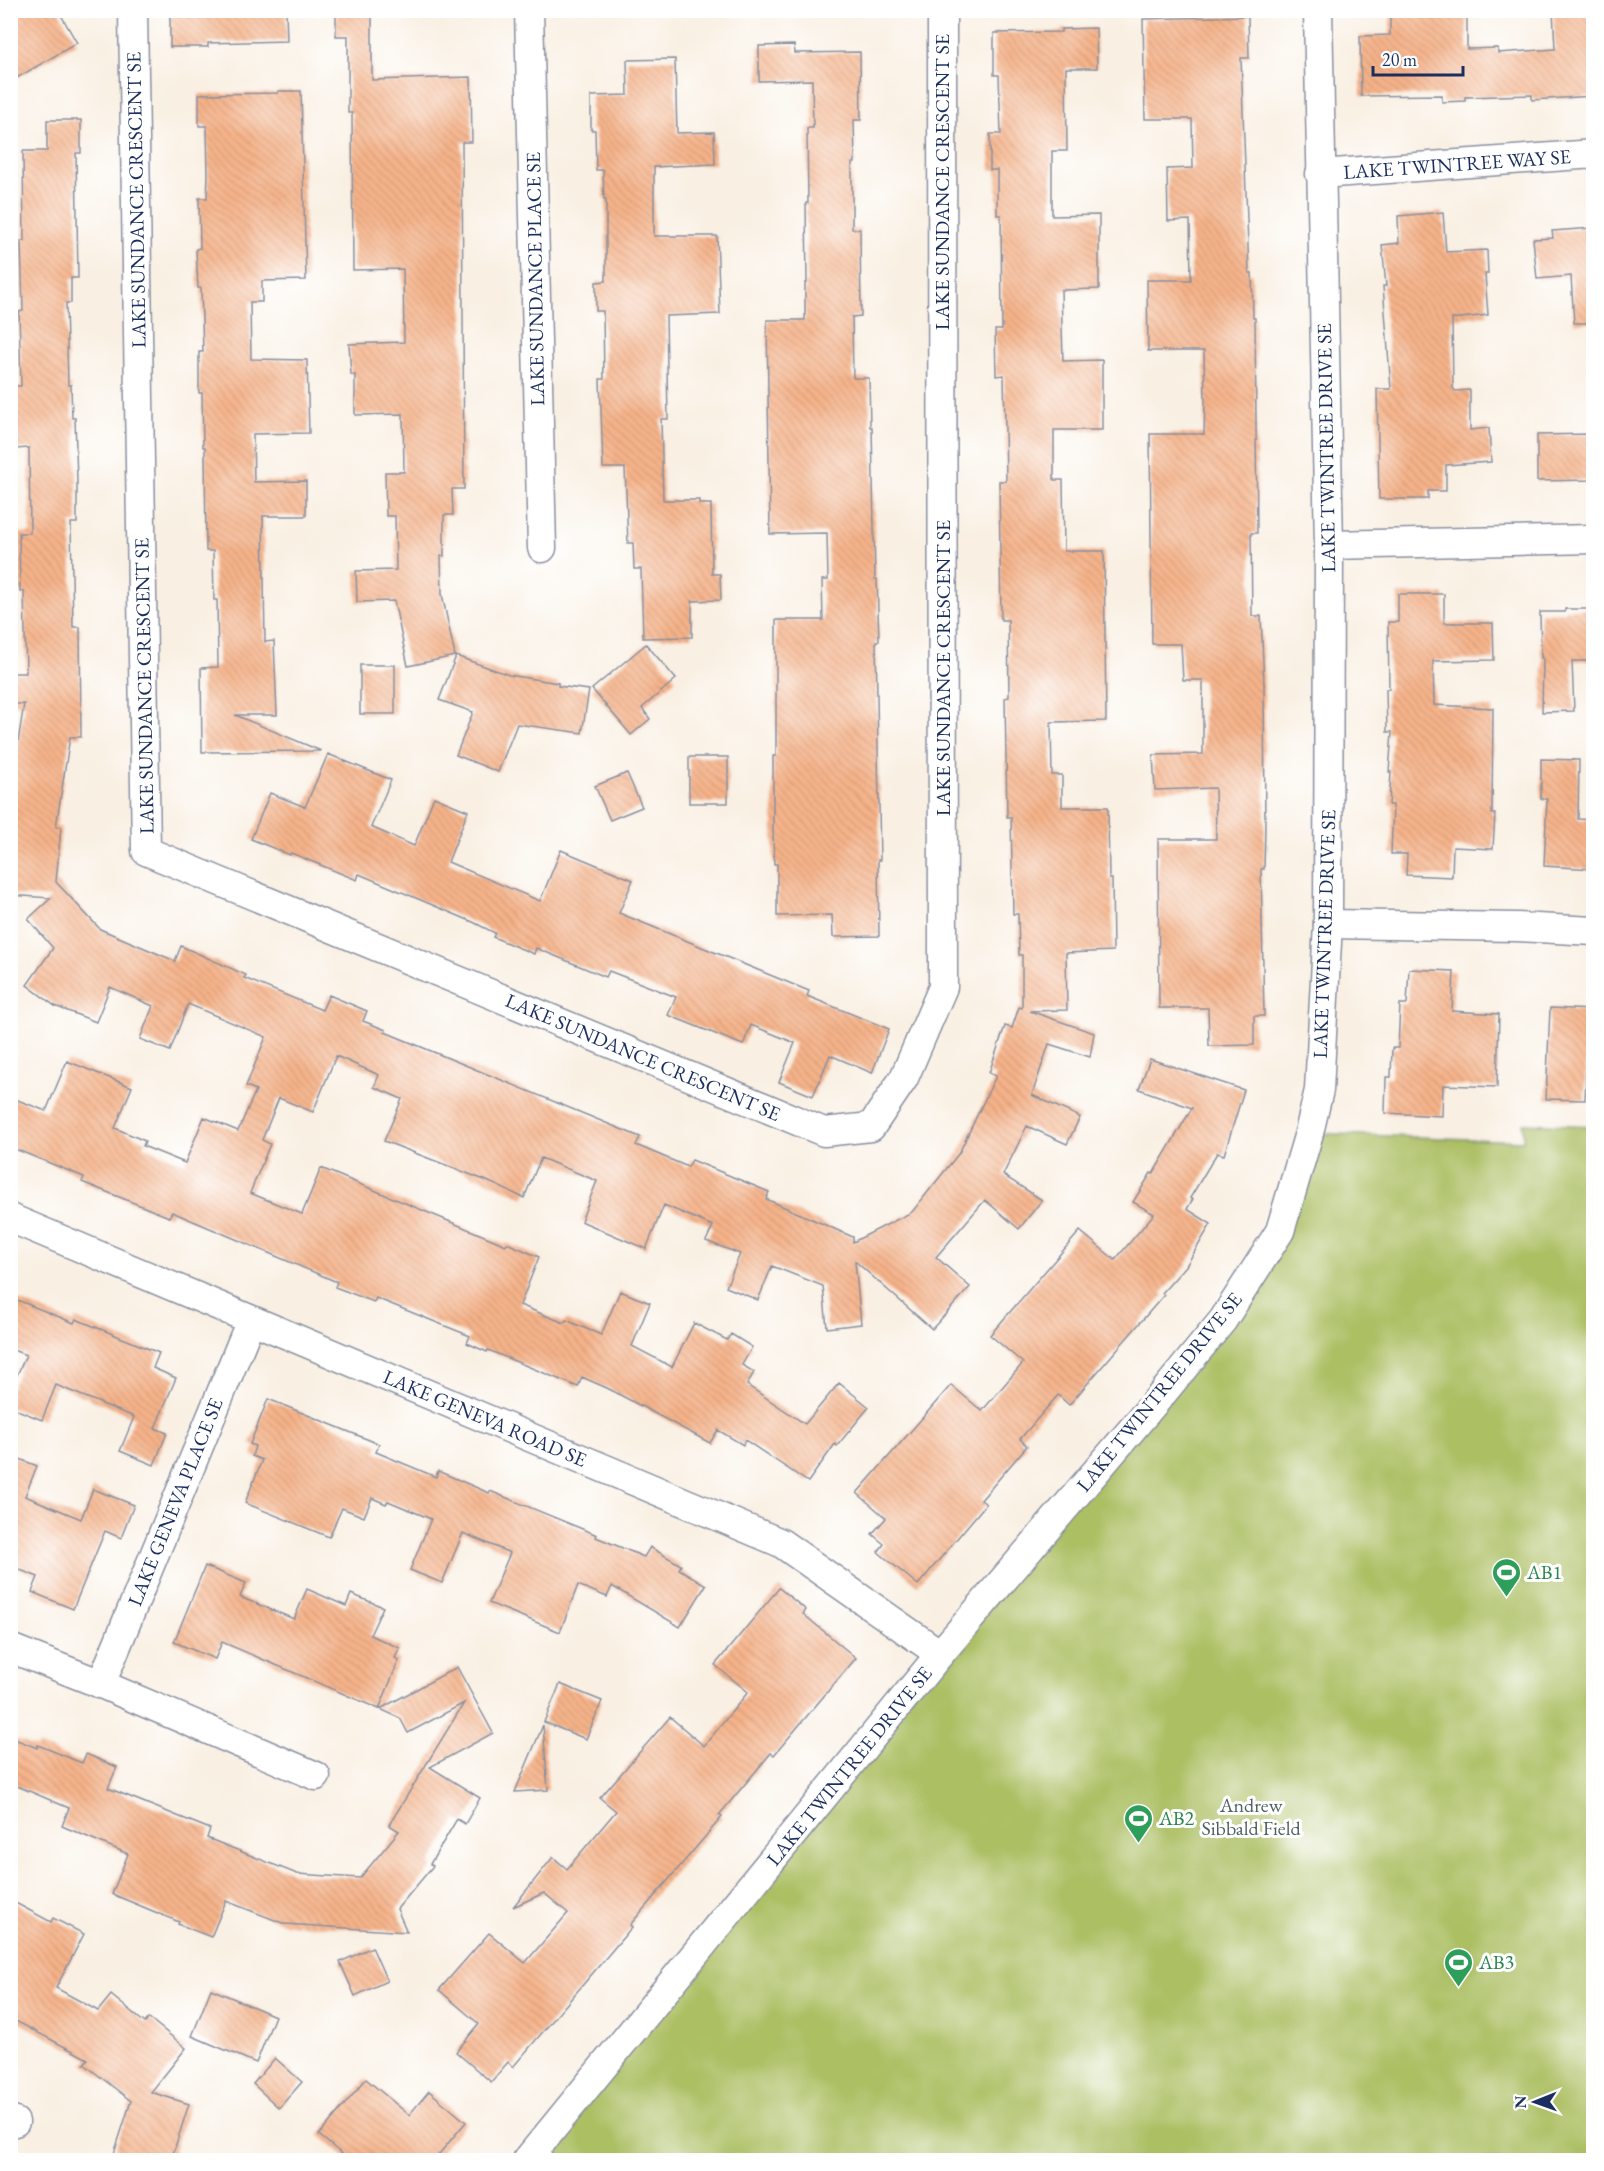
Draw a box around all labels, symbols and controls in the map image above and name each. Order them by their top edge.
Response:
street label: LAKE SUNDANCE CRESCENT SE [929,34,955,330]
scale bar [1373,39,1463,77]
text: 20 m [1382,48,1417,71]
street label: LAKE SUNDANCE CRESCENT SE [120,52,152,348]
street label: LAKE TWINTREE WAY SE [1342,143,1572,185]
street label: LAKE SUNDANCE PLACE SE [520,152,550,406]
street label: LAKE TWINTREE DRIVE SE [1311,323,1341,573]
street label: LAKE SUNDANCE CRESCENT SE [930,520,956,816]
street label: LAKE SUNDANCE CRESCENT SE [128,538,160,834]
street label: LAKE TWINTREE DRIVE SE [1307,809,1341,1059]
street label: LAKE SUNDANCE CRESCENT SE [502,987,784,1127]
street label: LAKE TWINTREE DRIVE SE [1070,1287,1248,1497]
street label: LAKE GENEVA ROAD SE [379,1363,591,1473]
street label: LAKE GENEVA PLACE SE [121,1394,229,1610]
sports icon: AB1 [1490,1556,1522,1598]
place label: AB1 [1526,1559,1562,1585]
street label: LAKE TWINTREE DRIVE SE [760,1661,938,1871]
park label: Andrew Sibbald Field [1201,1792,1301,1841]
sports icon: AB2 [1122,1802,1154,1844]
place label: AB2 [1158,1805,1195,1831]
sports icon: AB3 [1442,1946,1474,1988]
place label: AB3 [1478,1949,1514,1975]
north arrow [1505,2072,1565,2132]
text: N [1510,2096,1531,2109]

